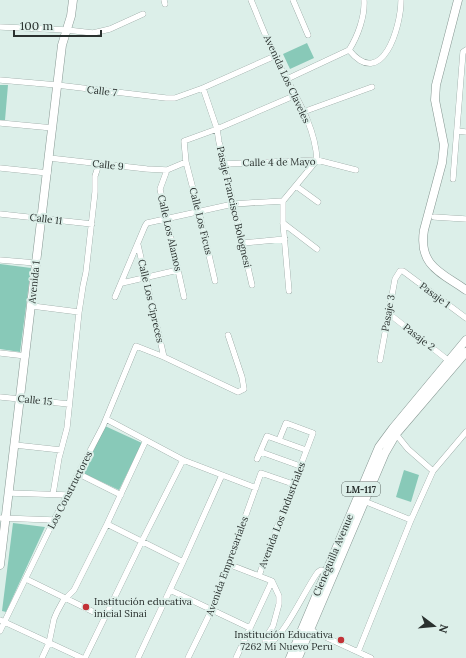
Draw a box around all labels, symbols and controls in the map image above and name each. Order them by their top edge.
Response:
scale bar [14,12,101,38]
text: 100 m [20,18,53,33]
street label: Avenida Los Claveles [260,32,313,126]
street label: Calle 7 [86,83,118,99]
street label: Pasaje Francisco Bolognesi [214,145,254,269]
street label: Calle 4 de Mayo [242,155,316,169]
street label: Calle 9 [92,157,125,173]
street label: Calle Los Ficus [186,186,216,256]
street label: Calle Los Alamos [155,193,185,273]
street label: Calle 11 [29,211,63,228]
street label: Calle Los Cipreces [135,258,167,344]
street label: Avenida 1 [25,260,43,305]
street label: Pasaje 1 [417,279,453,311]
street label: Pasaje 3 [378,293,398,332]
street label: Pasaje 2 [400,320,438,354]
street label: Calle 15 [17,392,53,408]
street label: Los Constructores [45,448,95,531]
street label: Avenida Los Industriales [255,460,308,571]
road number: LM-117 [342,482,380,496]
street label: Cieneguilla Avenue [310,511,356,598]
street label: Avenida Empresariales [203,514,251,618]
place label: Institución educativa inicial Sinai [94,595,192,620]
marker: Institución educativa inicial Sinai [81,602,91,612]
north arrow [414,606,454,646]
text: N [436,623,452,635]
place label: Institución Educativa 7262 Mi Nuevo Peru [234,628,333,653]
marker: Institución Educativa 7262 Mi Nuevo Peru [336,635,346,645]

